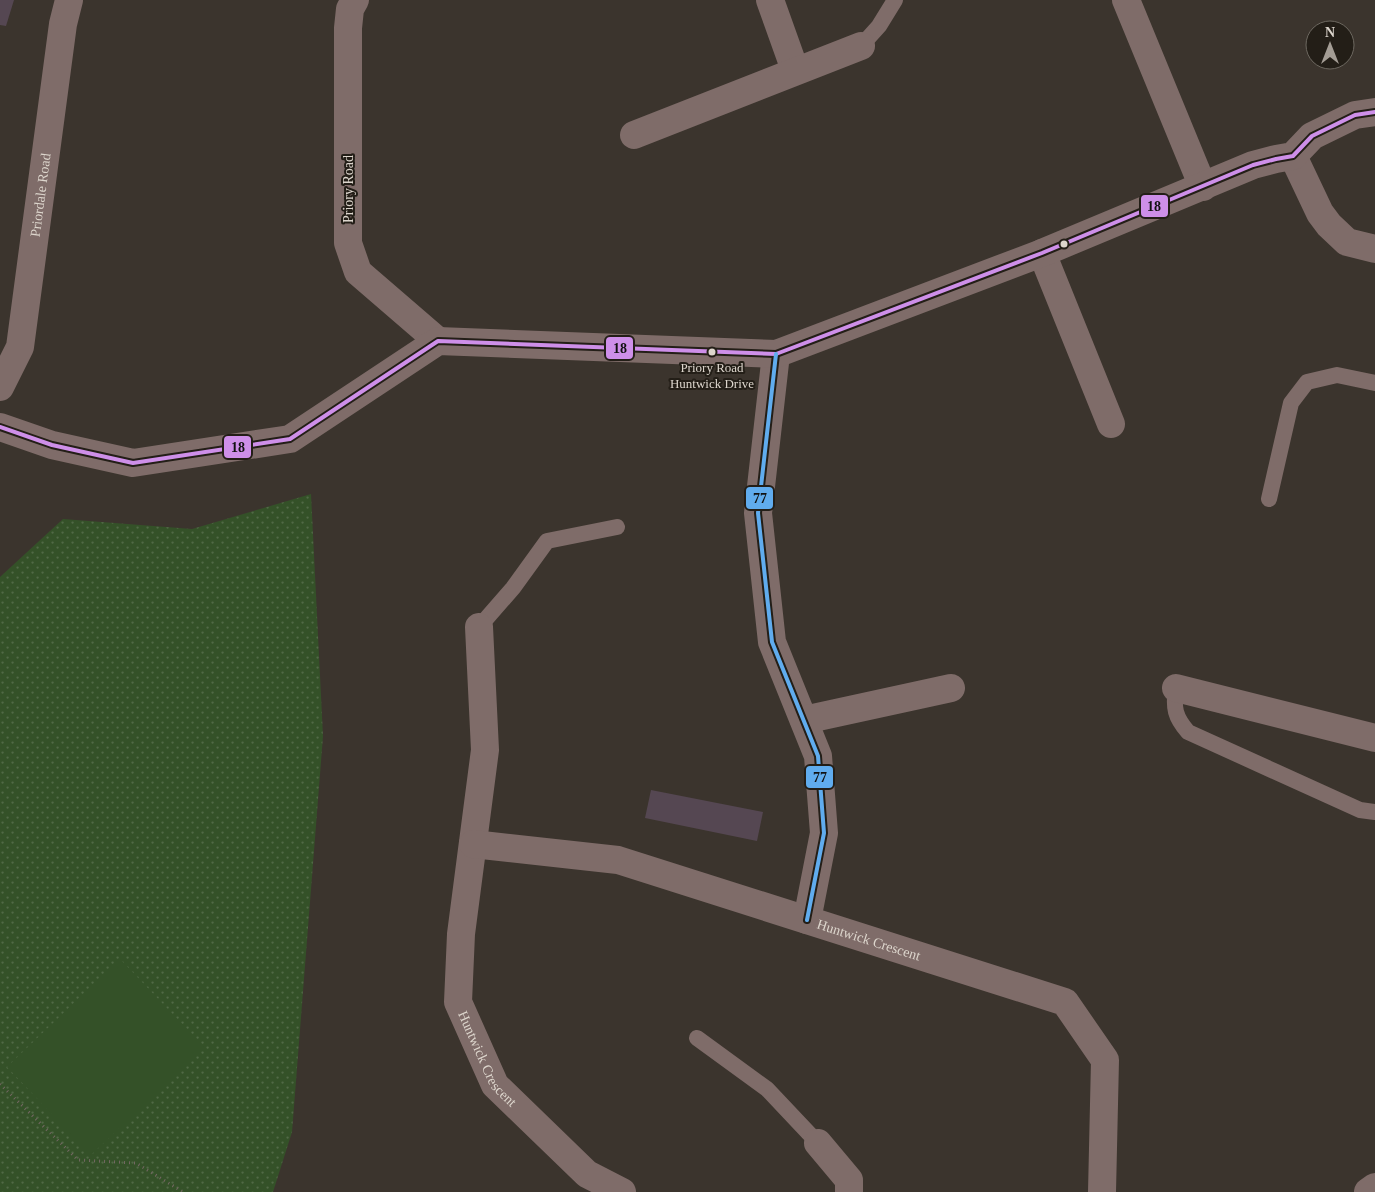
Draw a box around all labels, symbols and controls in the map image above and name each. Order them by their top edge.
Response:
north arrow [1305,20,1355,70]
text: N [1325,25,1335,40]
street label: Priordale Road [27,152,53,238]
street label: Priory Road [341,155,356,223]
line badge: 18 [1140,194,1169,218]
text: 18 [1147,199,1161,214]
unlabelled marker [1059,239,1069,249]
line badge: 18 [605,336,634,360]
text: 18 [613,341,627,356]
marker: Priory Road Huntwick Drive [707,347,717,357]
place label: Priory Road Huntwick Drive [670,360,754,391]
line badge: 18 [223,435,252,459]
text: 18 [231,440,245,455]
line badge: 77 [745,486,774,510]
text: 77 [753,491,767,506]
line badge: 77 [805,765,834,789]
text: 77 [813,770,827,785]
street label: Huntwick Crescent [815,916,922,963]
street label: Huntwick Crescent [455,1008,520,1109]

